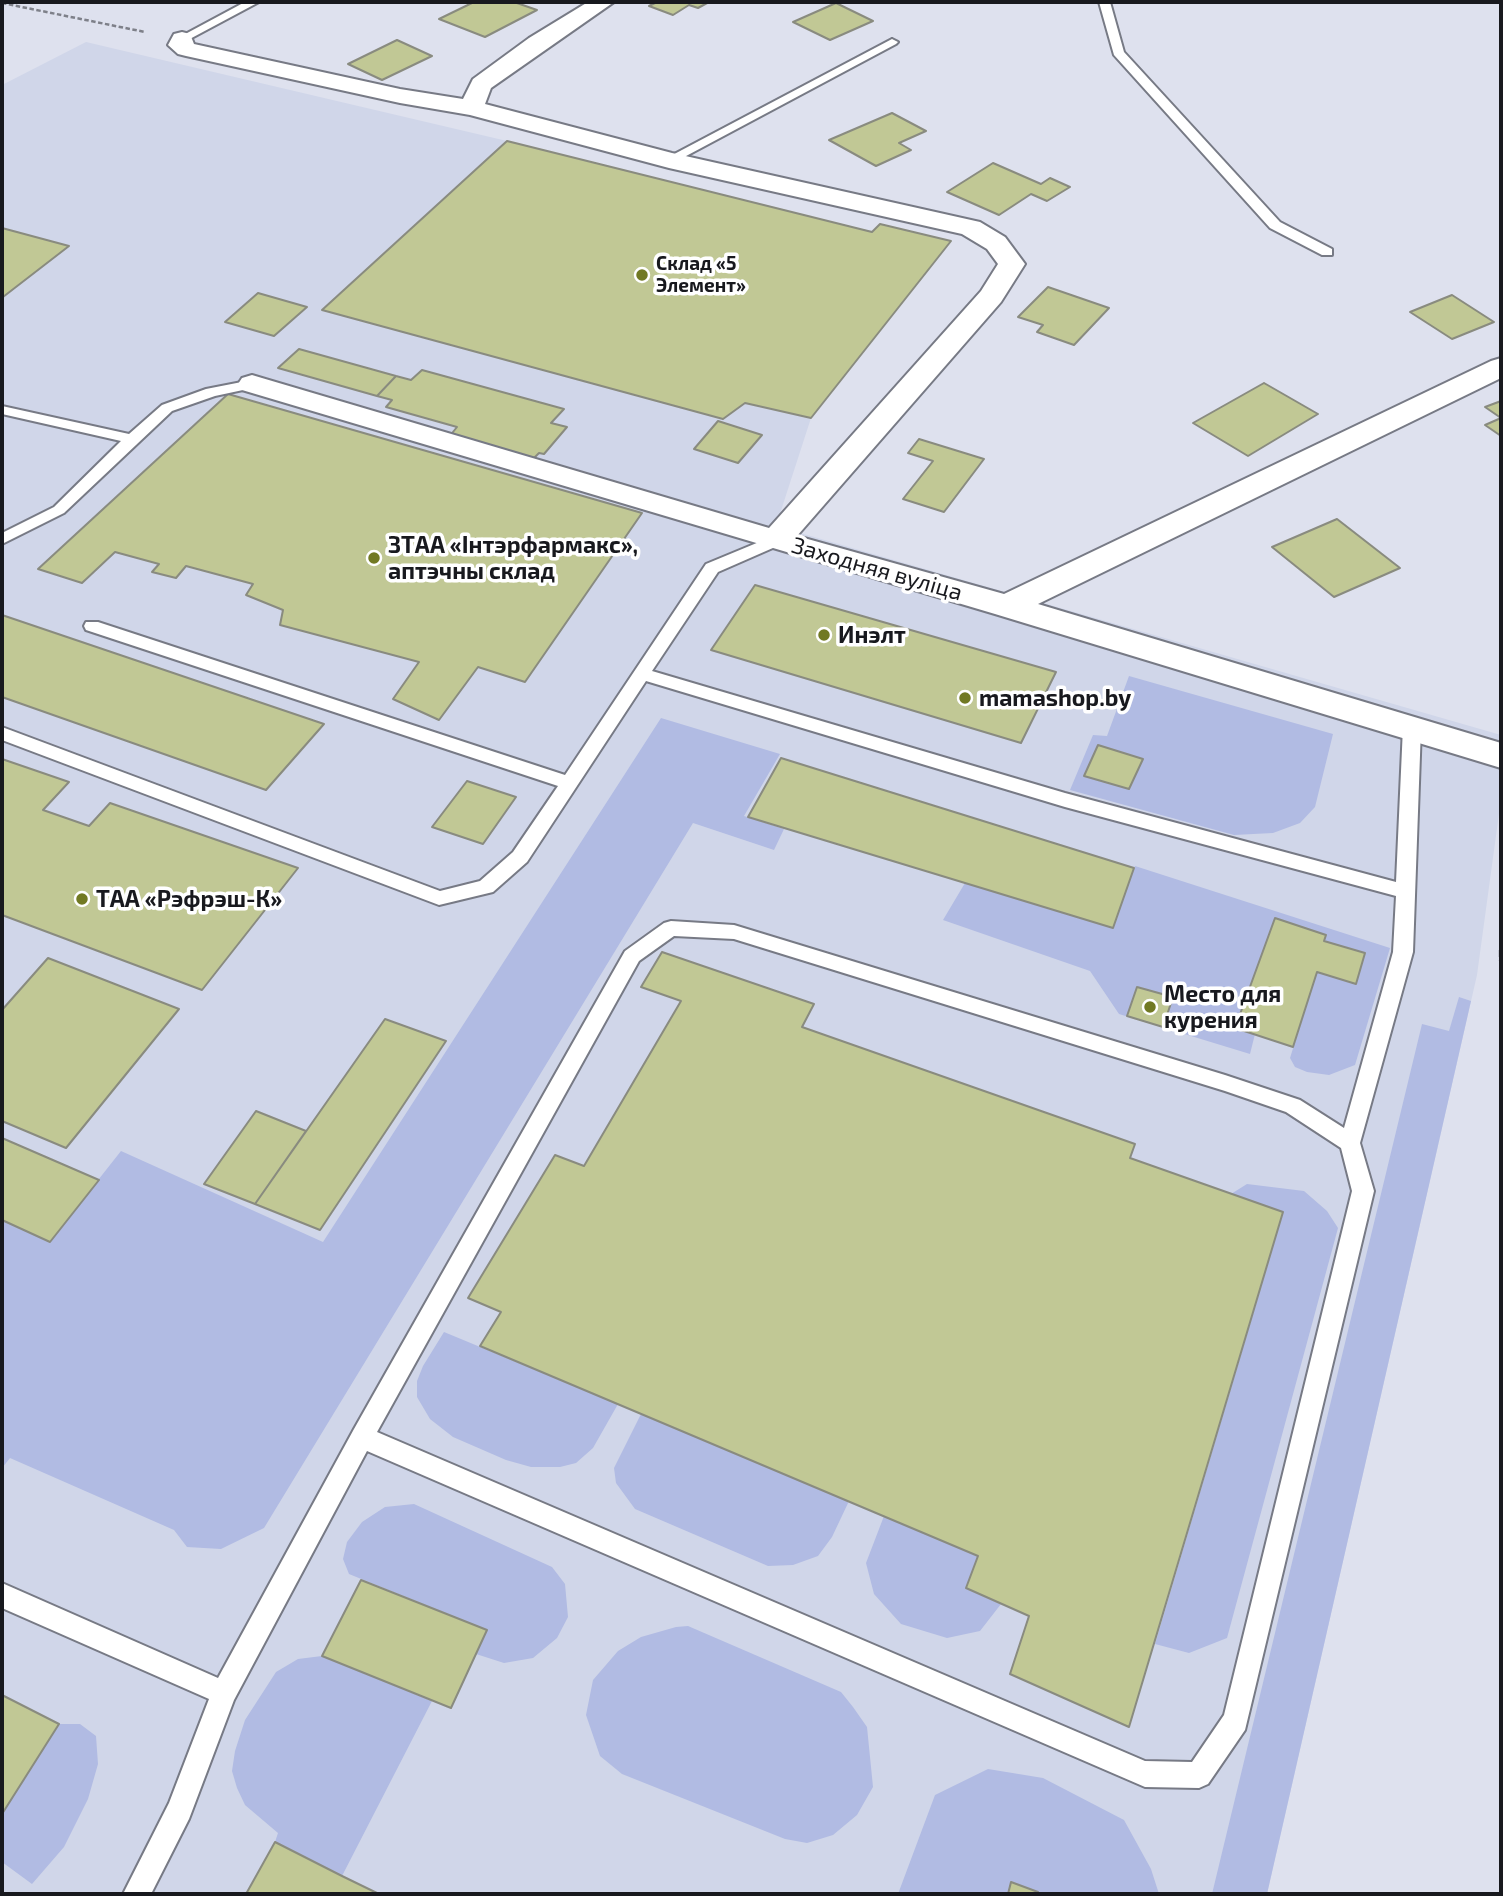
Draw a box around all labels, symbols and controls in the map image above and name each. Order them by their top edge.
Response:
place label: Склад «5 Элемент» [656,253,746,297]
marker: Склад «5 Элемент» [634,267,650,283]
place label: ЗТАА «Інтэрфармакс», аптэчны склад [388,531,638,585]
street label: Заходняя вуліца [788,531,966,607]
marker: ЗТАА «Інтэрфармакс», аптэчны склад [366,550,382,566]
place label: Инэлт [838,621,906,649]
marker: Инэлт [816,627,832,643]
place label: mamashop.by [979,684,1131,712]
marker: mamashop.by [957,690,973,706]
place label: ТАА «Рэфрэш-К» [96,885,282,913]
marker: ТАА «Рэфрэш-К» [74,891,90,907]
place label: Место для курения [1164,980,1281,1034]
marker: Место для курения [1142,999,1158,1015]

